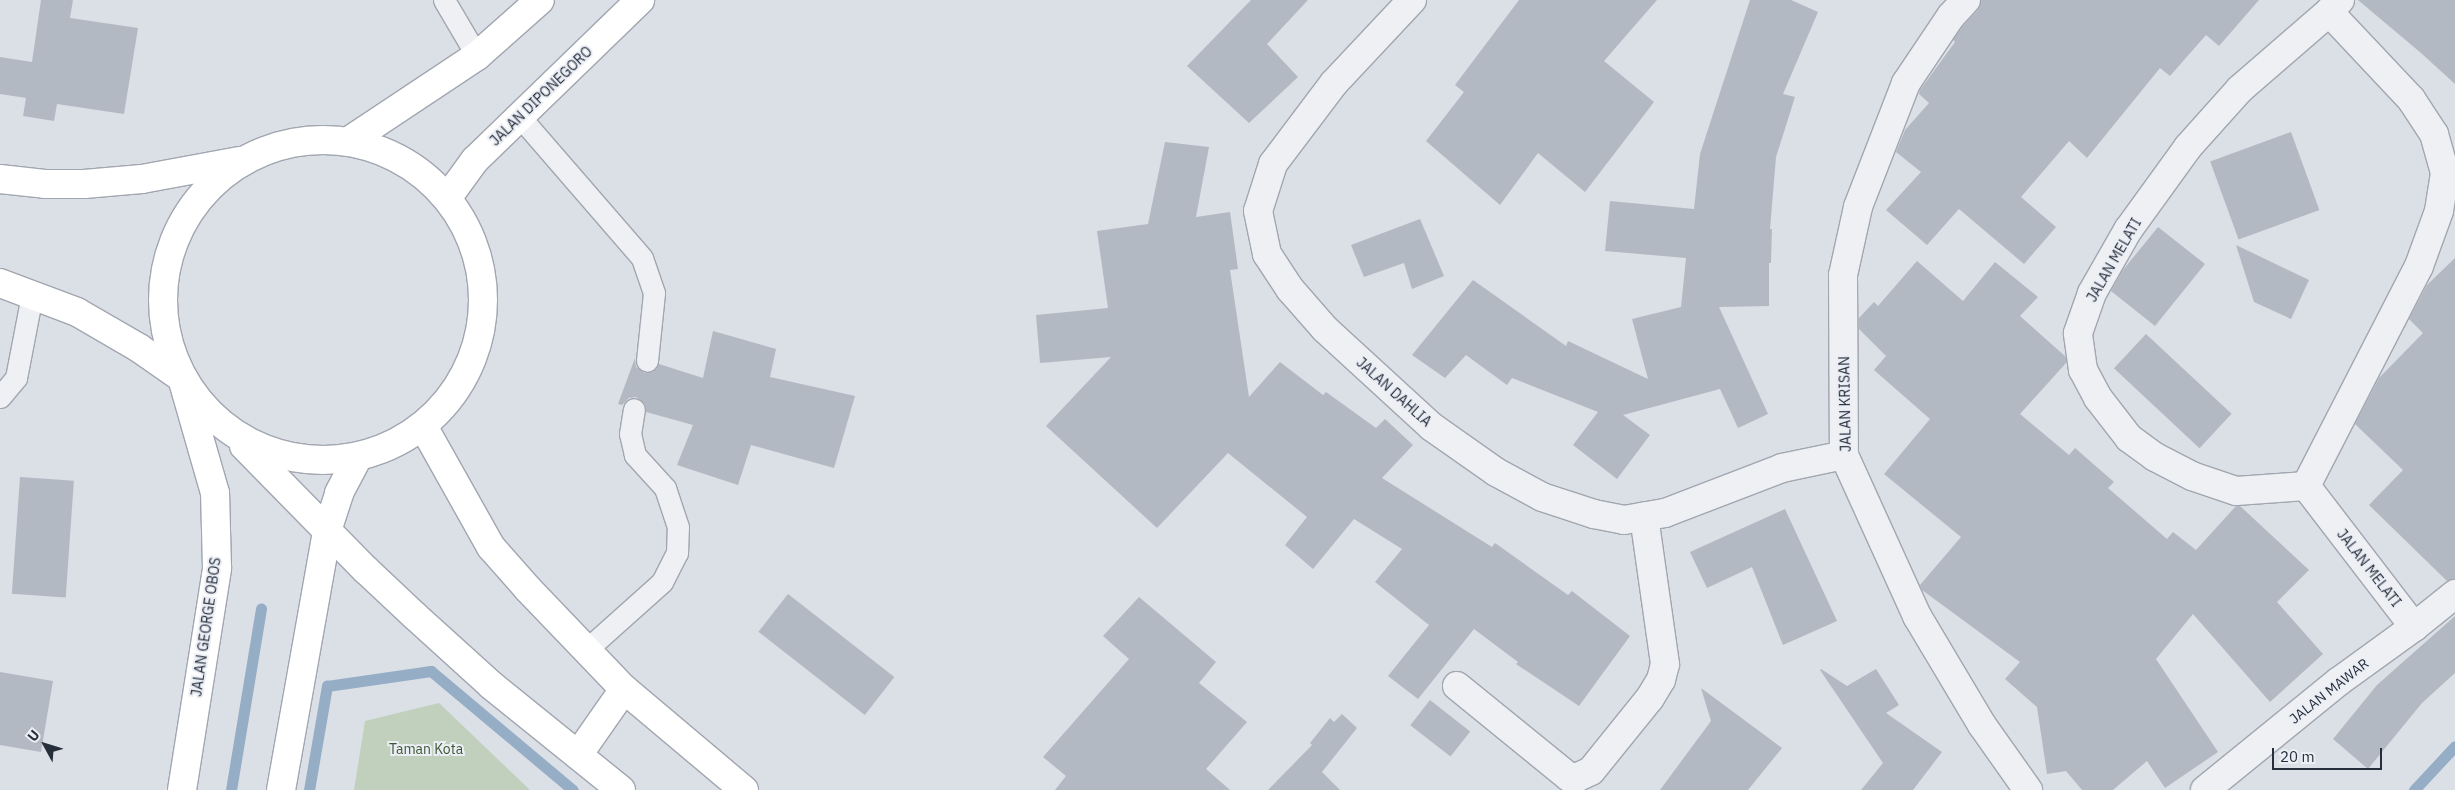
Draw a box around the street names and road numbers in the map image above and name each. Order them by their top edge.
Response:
street label: JALAN DIPONEGORO [486,43,596,149]
street label: JALAN MELATI [2083,215,2145,305]
street label: JALAN DAHLIA [1353,354,1435,430]
street label: JALAN KRISAN [1836,356,1854,452]
street label: JALAN MELATI [2333,526,2405,610]
street label: JALAN GEORGE OBOS [188,556,224,698]
street label: JALAN MAWAR [2286,655,2372,727]

